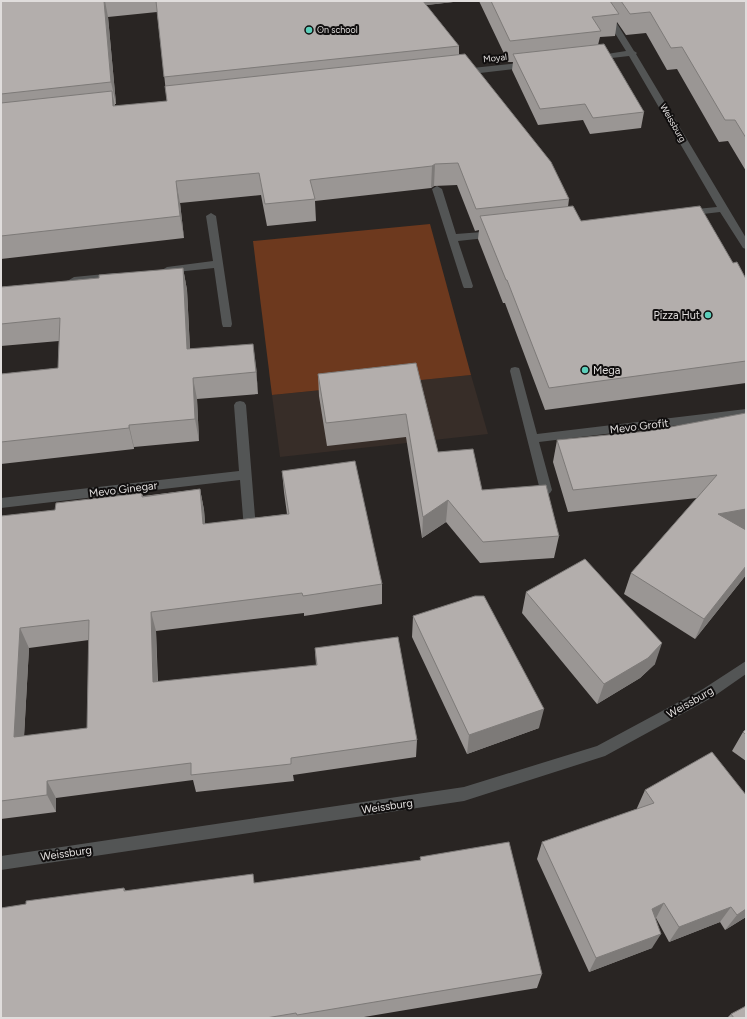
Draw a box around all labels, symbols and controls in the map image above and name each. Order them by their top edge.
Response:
place label: On school [317,24,358,35]
marker: On school [304,25,314,35]
street label: Moyal [482,51,507,64]
street label: Weissburg [658,102,689,144]
place label: Pizza Hut [653,309,700,322]
marker: Pizza Hut [703,310,713,320]
place label: Mega [593,364,620,377]
marker: Mega [580,365,590,375]
street label: Mevo Grofit [609,416,669,437]
street label: Mevo Ginegar [88,479,158,500]
street label: Weissburg [665,684,716,721]
street label: Weissburg [361,796,414,817]
street label: Weissburg [40,843,93,864]

